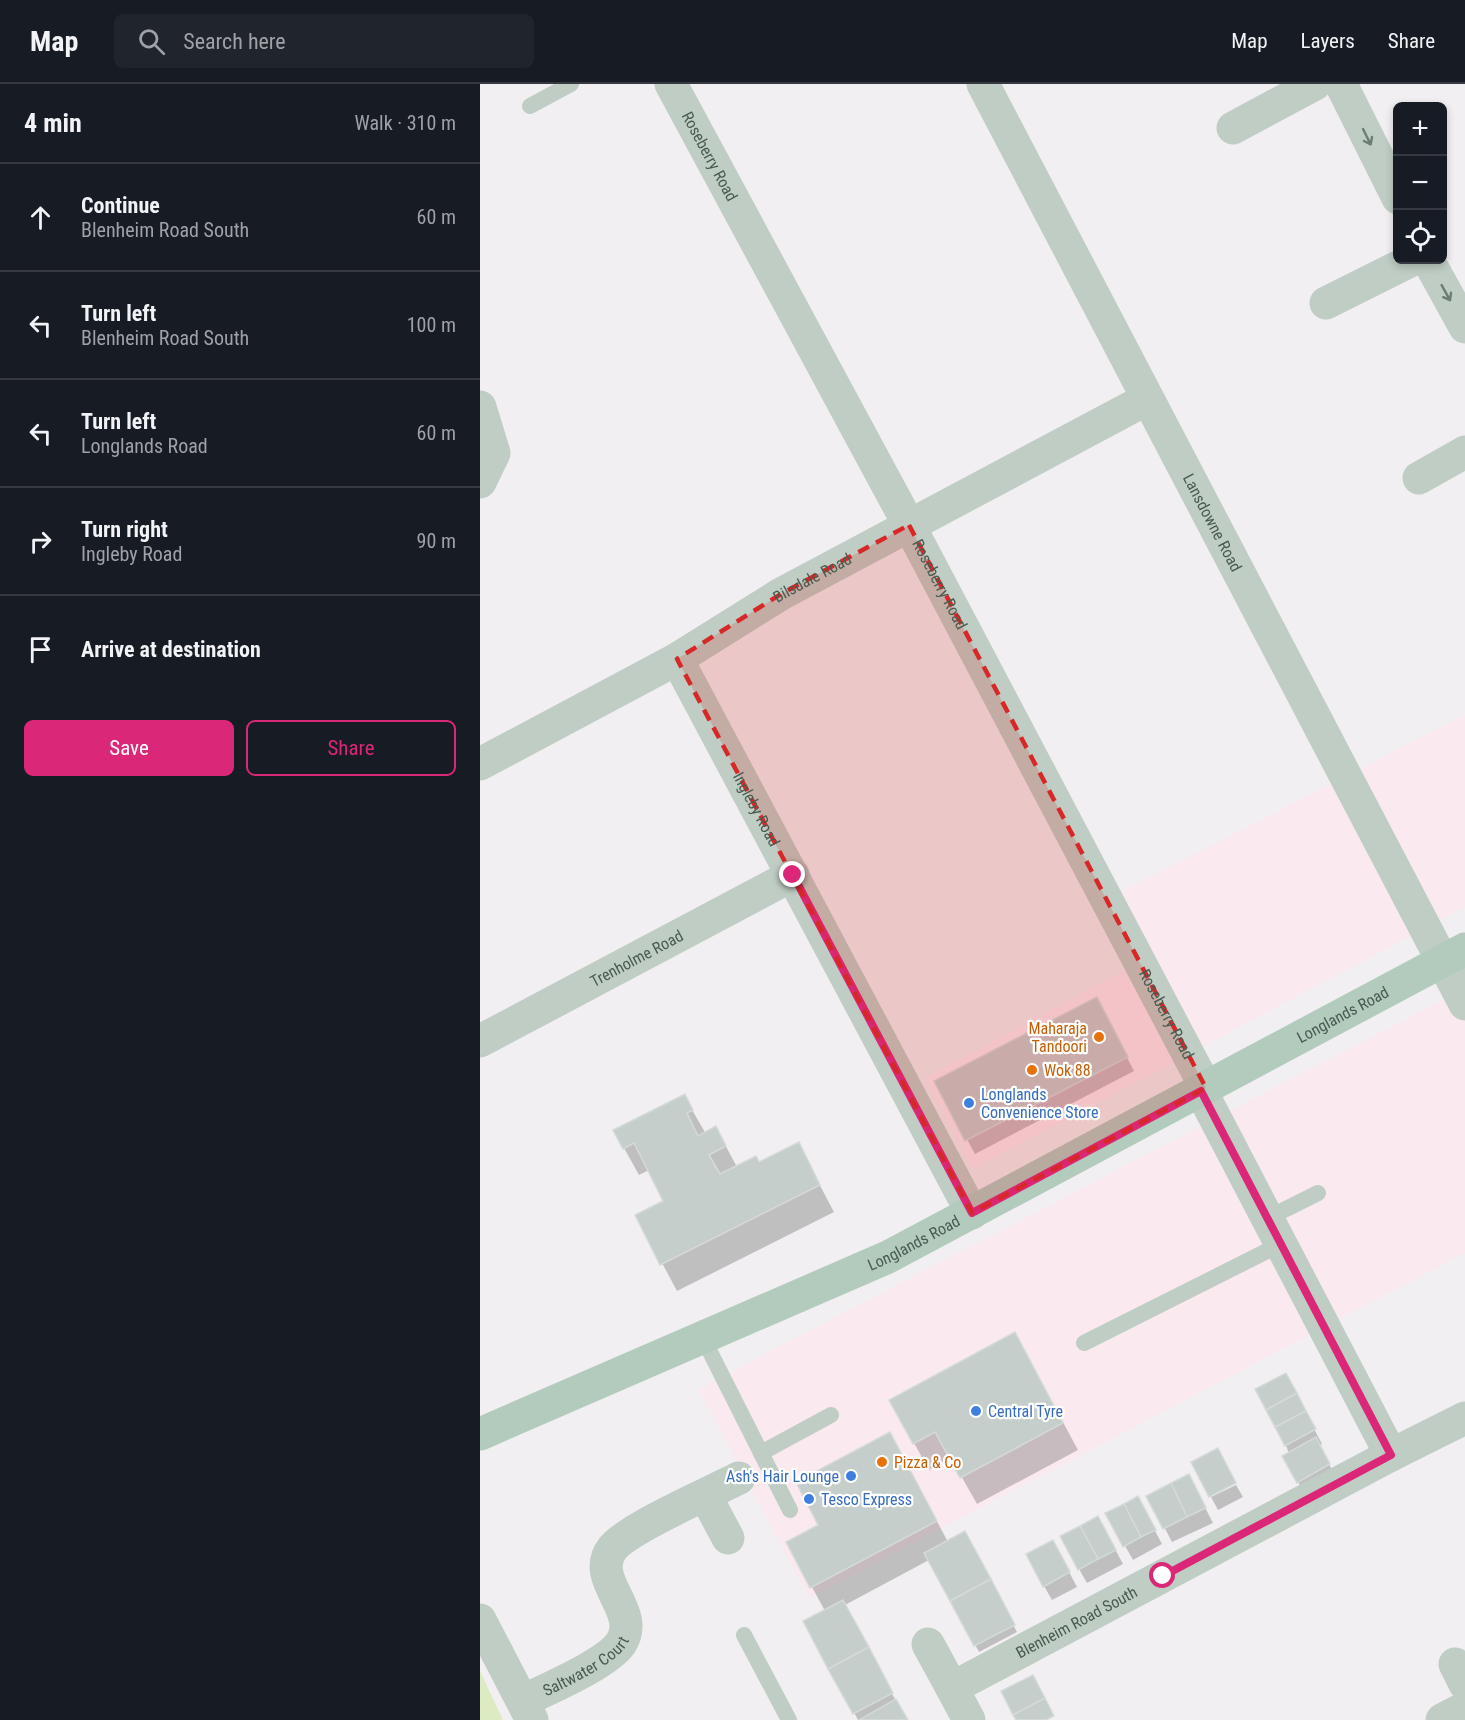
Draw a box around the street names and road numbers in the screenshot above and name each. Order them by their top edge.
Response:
street label: Roseberry Road [678,108,741,205]
street label: Lansdowne Road [1179,471,1246,575]
street label: Roseberry Road [908,536,971,633]
street label: Bilsdale Road [770,549,855,607]
street label: Ingleby Road [729,769,784,850]
street label: Trenholme Road [587,926,686,991]
street label: Roseberry Road [1135,966,1198,1062]
street label: Longlands Road [1294,983,1392,1047]
street label: Longlands Road [865,1211,963,1275]
street label: Blenheim Road South [1013,1583,1140,1662]
street label: Saltwater Court [540,1633,633,1700]

